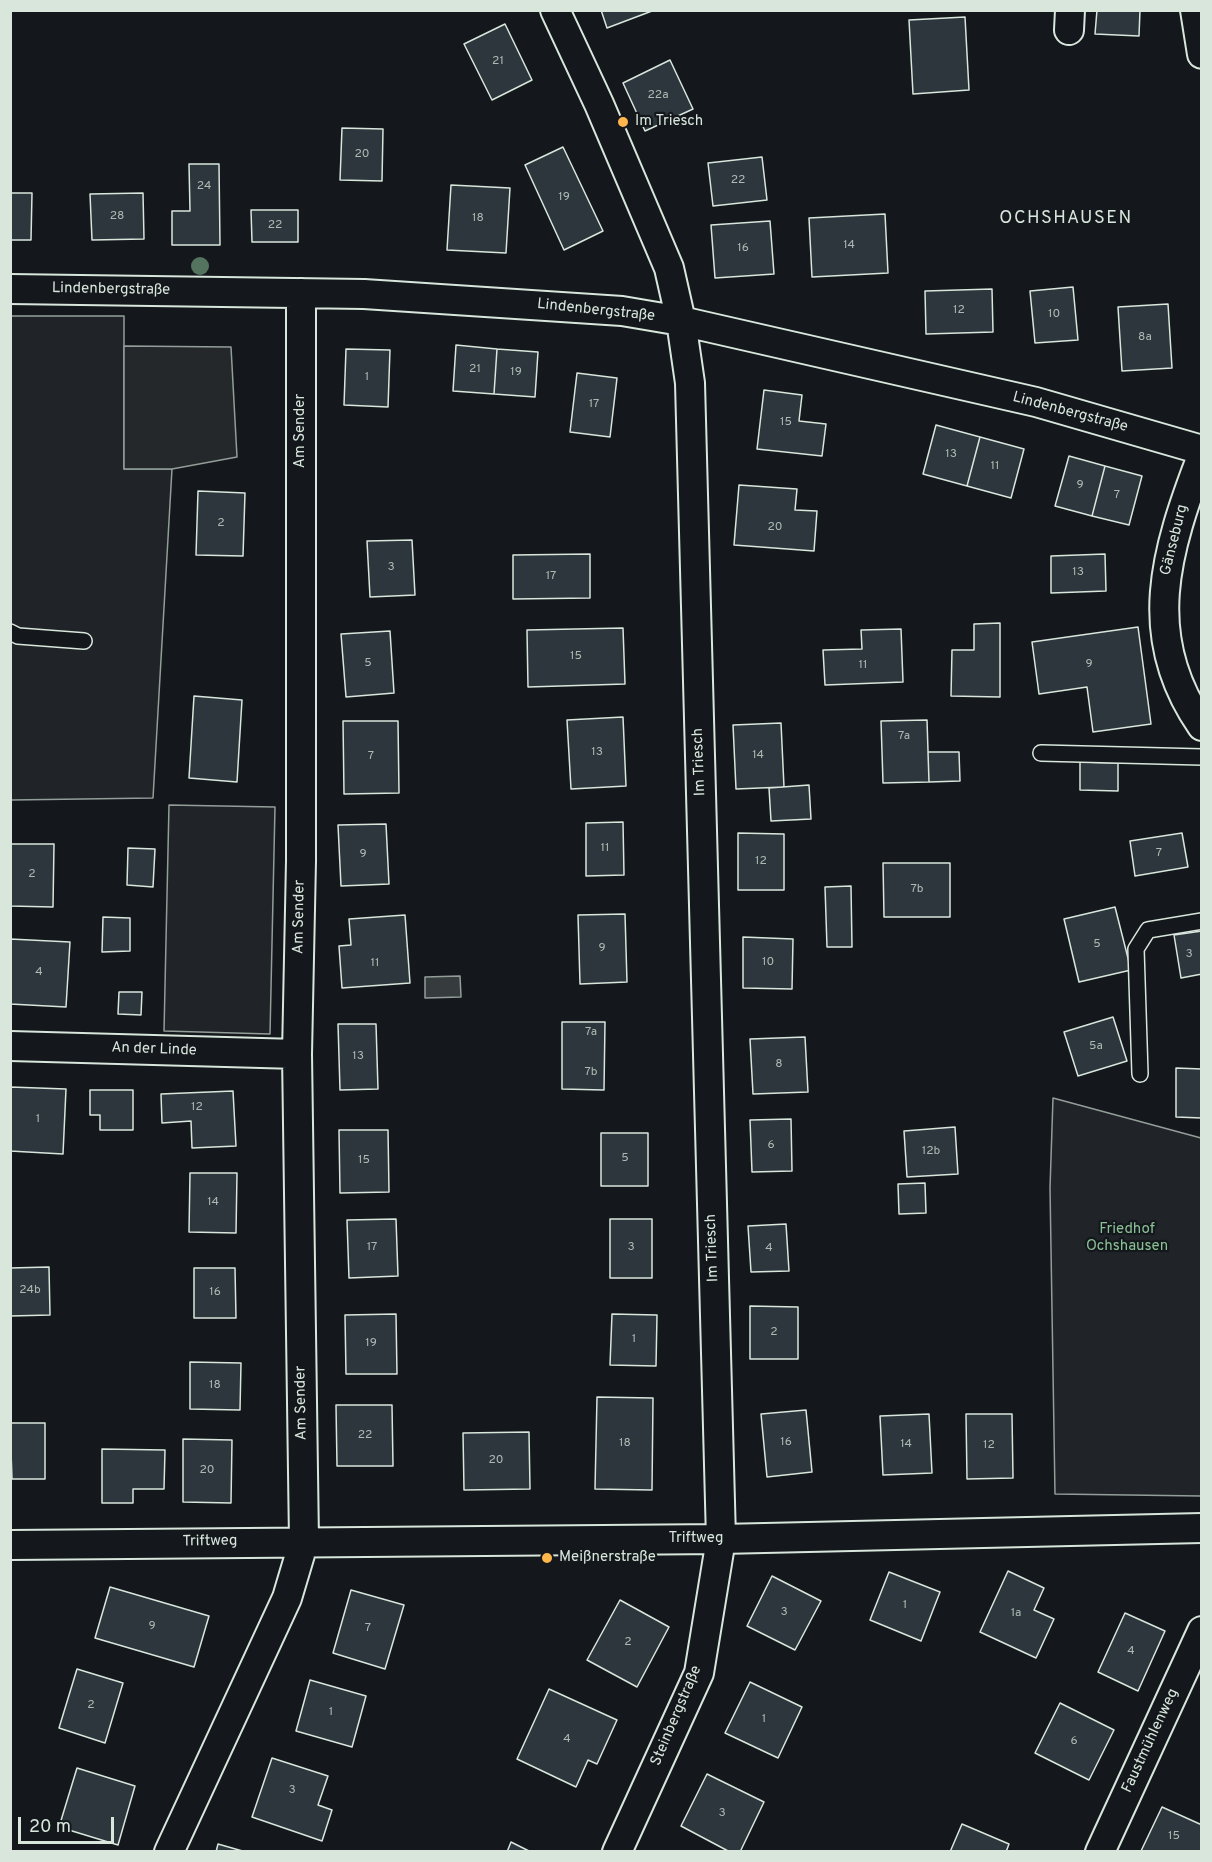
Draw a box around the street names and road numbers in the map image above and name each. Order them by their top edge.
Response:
street label: Lindenbergstraße [52,280,170,300]
street label: Lindenbergstraße [536,296,656,326]
street label: Lindenbergstraße [1010,389,1130,437]
street label: Am Sender [292,394,310,468]
street label: Gänseburg [1157,503,1193,577]
street label: Im Triesch [690,728,710,796]
street label: Am Sender [290,880,310,954]
street label: An der Linde [111,1040,197,1060]
street label: Im Triesch [703,1214,723,1282]
street label: Am Sender [292,1366,312,1440]
street label: Triftweg [669,1530,723,1548]
street label: Triftweg [182,1533,238,1551]
street label: Steinbergstraße [648,1663,706,1769]
street label: Faustmühlenweg [1119,1686,1183,1796]

